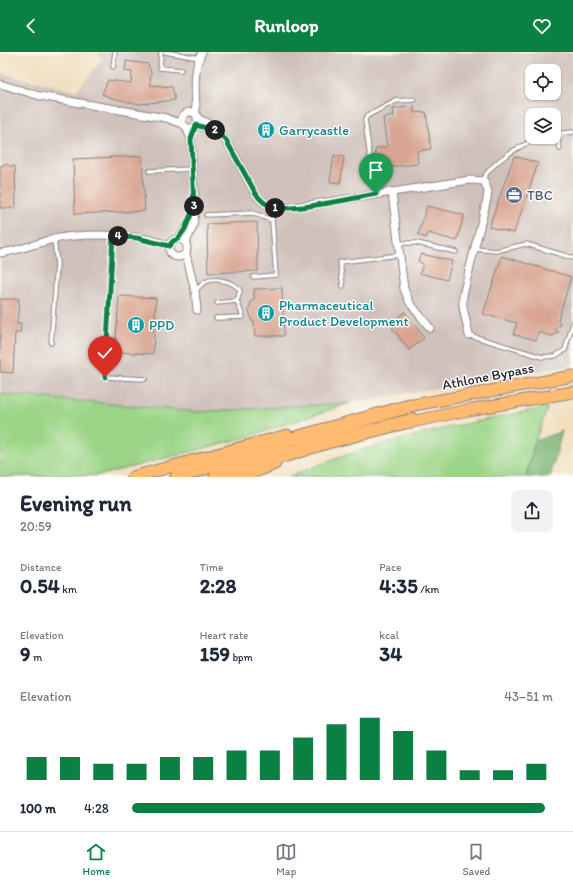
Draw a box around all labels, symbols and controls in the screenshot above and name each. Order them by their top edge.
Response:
icon: back [20,15,42,37]
text: Runloop [255,15,318,37]
icon: heart [531,15,553,37]
map controls [525,64,561,144]
button: locate [525,64,561,100]
button: layers [525,108,561,144]
pin: 2 [205,120,225,140]
building icon: Garrycastle [256,120,276,140]
place label: Garrycastle [279,122,349,139]
text: 2 [212,123,218,136]
pin [359,153,393,194]
icon: arrive [365,159,387,181]
office icon: TBC [504,185,524,205]
place label: TBC [527,187,553,204]
pin: 3 [184,196,204,216]
pin: 1 [265,198,285,218]
text: 3 [191,199,197,212]
text: 1 [272,201,278,214]
pin: 4 [108,226,128,246]
text: 4 [115,229,121,242]
place label: Pharmaceutical Product Development [279,297,409,330]
building icon: Pharmaceutical Product Development [256,303,276,323]
building icon: PPD [126,315,146,335]
place label: PPD [149,317,174,334]
pin [88,336,122,377]
icon: check [94,342,116,364]
street label: Athlone Bypass [441,359,535,394]
text: Evening run [20,490,132,517]
button: share [511,490,553,532]
text: 20:59 [20,519,52,534]
text: Distance [20,561,61,574]
text: Time [200,561,223,574]
text: Pace [379,561,401,574]
text: 0.54 [20,574,60,598]
text: 2:28 [200,574,237,598]
text: 4:35 [379,574,418,598]
text: km [60,583,77,596]
text: /km [418,583,439,596]
text: Elevation [20,629,64,642]
text: Heart rate [200,629,248,642]
text: kcal [379,629,399,642]
text: 9 [20,642,30,666]
text: 159 [200,642,230,666]
text: 34 [379,642,402,666]
text: m [30,651,42,664]
text: bpm [230,651,253,664]
text: Elevation [20,689,72,704]
text: 43–51 m [504,689,553,704]
text: 100 m [20,801,56,816]
text: 4:28 [84,801,109,816]
tab: Home [83,841,110,878]
tab: Map [275,841,297,878]
tab: Saved [462,841,490,878]

